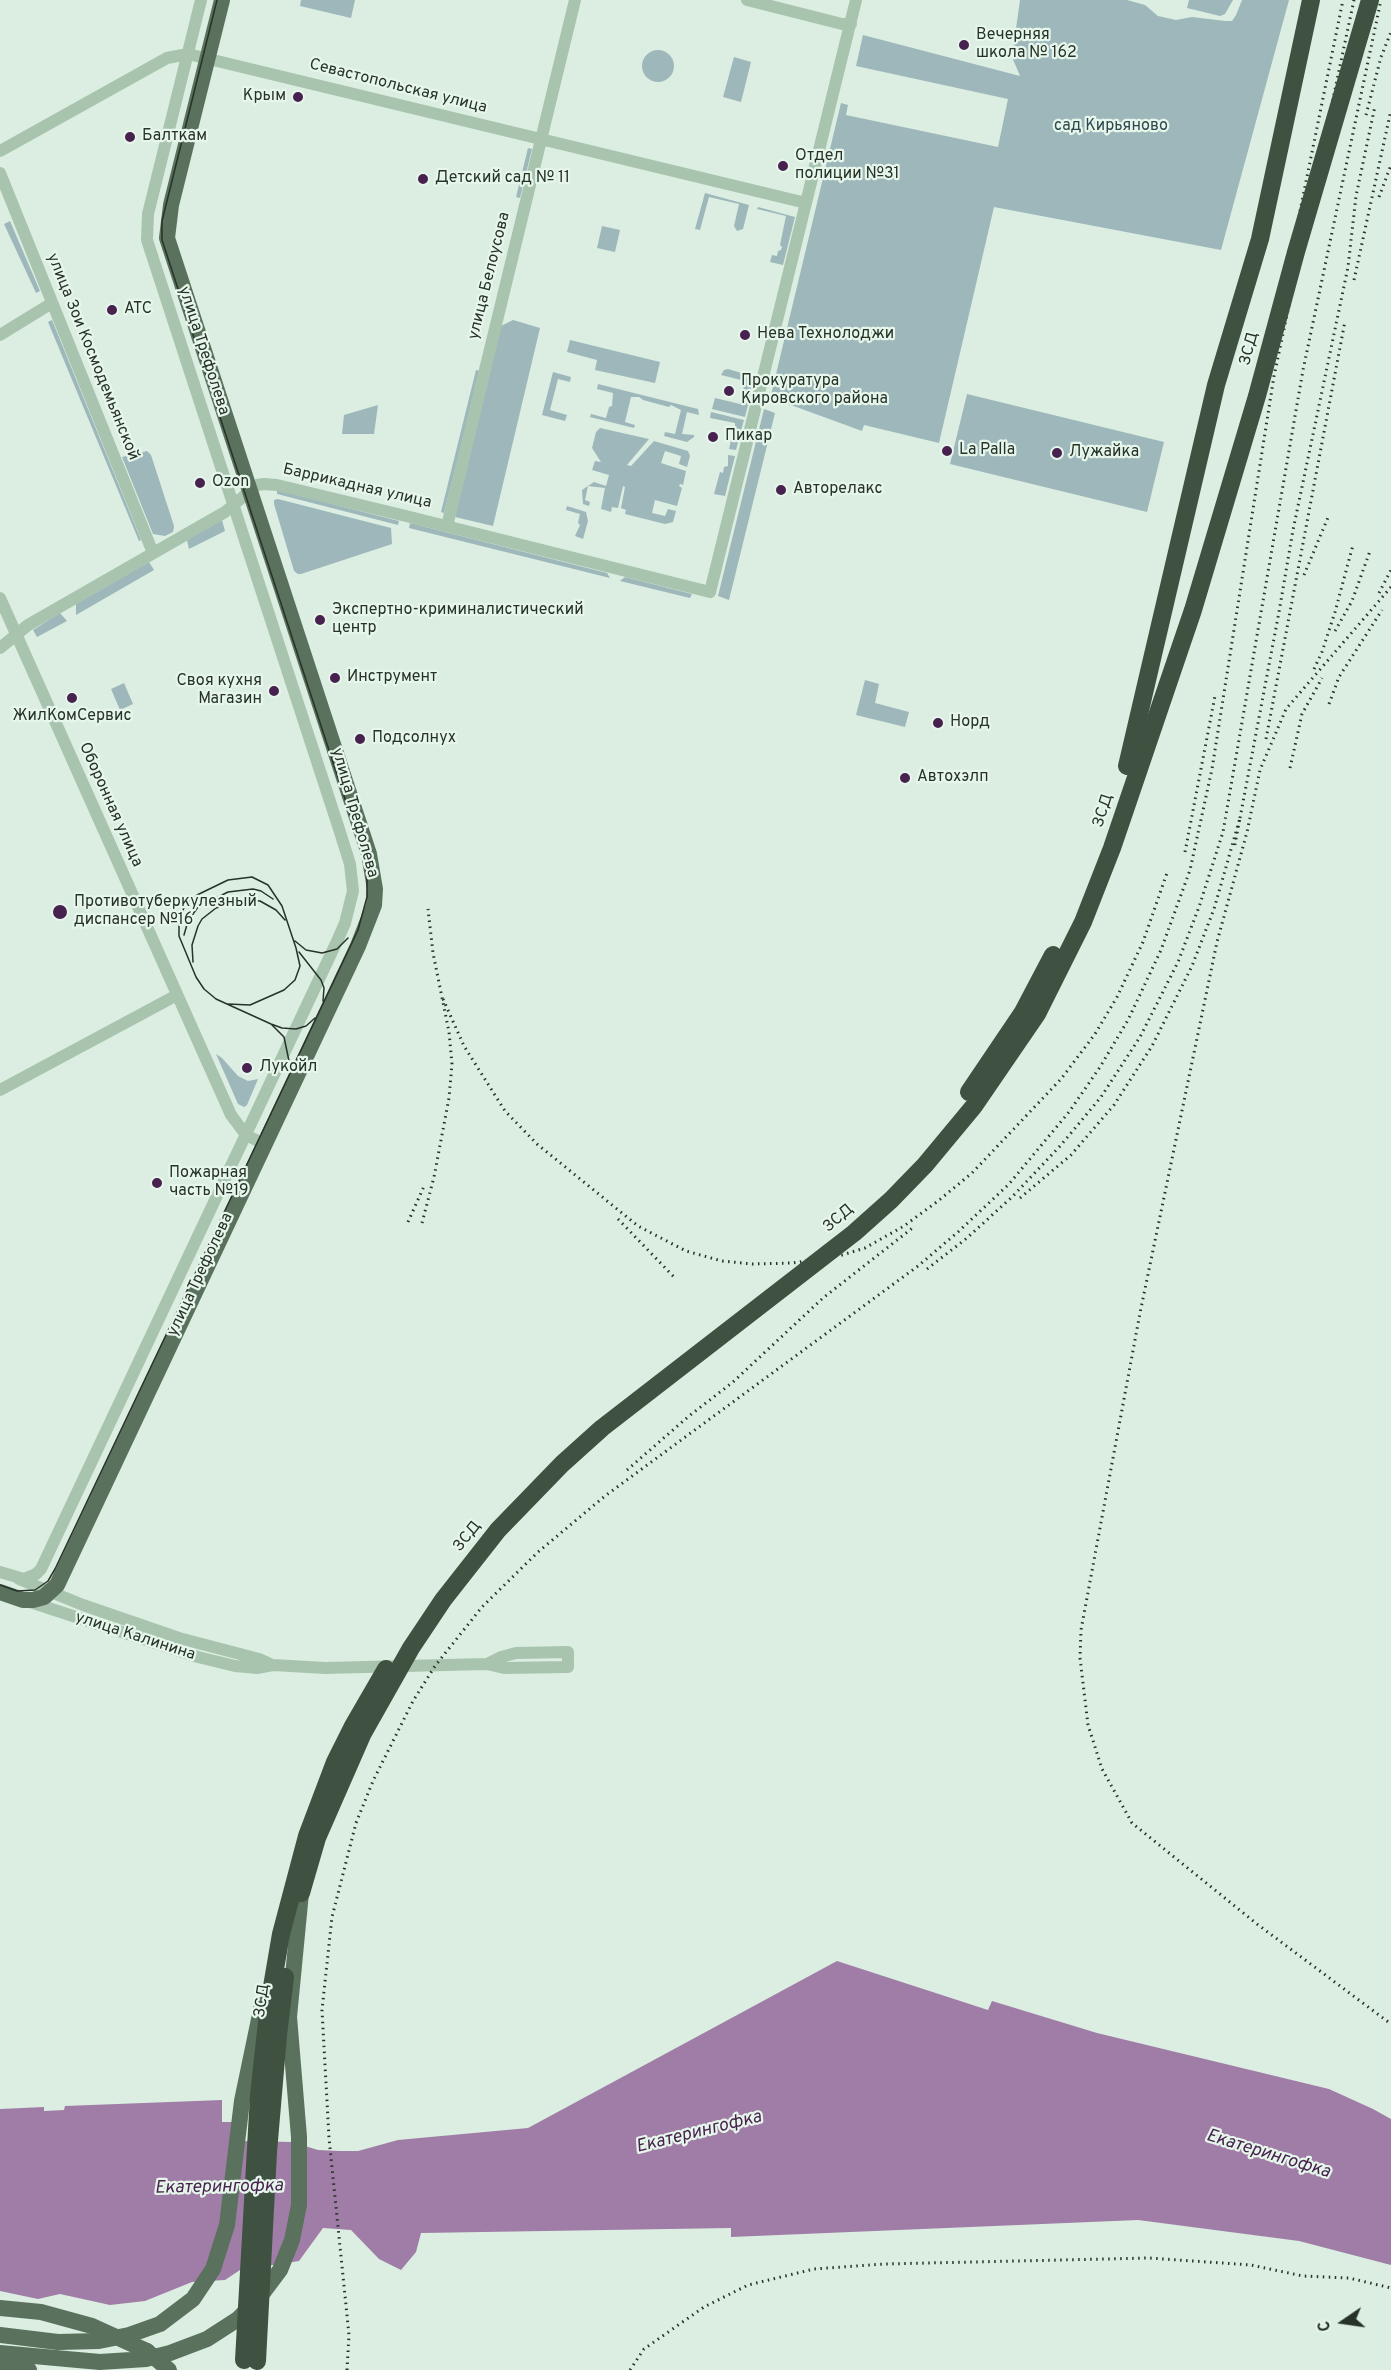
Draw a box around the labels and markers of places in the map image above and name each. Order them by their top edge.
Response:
place label: Вечерняя школа № 162 [976,26,1077,64]
marker: Вечерняя школа № 162 [957,38,971,52]
place label: Крым [243,87,286,107]
marker: Крым [291,90,305,104]
place label: Балткам [142,127,207,147]
marker: Балткам [123,130,137,144]
place label: Отдел полиции №31 [795,147,900,185]
marker: Отдел полиции №31 [776,159,790,173]
place label: Детский сад № 11 [435,169,570,189]
marker: Детский сад № 11 [416,172,430,186]
place label: АТС [124,300,152,320]
marker: АТС [105,303,119,317]
place label: Нева Технолоджи [757,325,894,345]
marker: Нева Технолоджи [738,328,752,342]
place label: Прокуратура Кировского района [741,372,888,410]
marker: Прокуратура Кировского района [722,384,736,398]
place label: Пикар [725,427,772,447]
marker: Пикар [706,430,720,444]
place label: La Palla [959,441,1015,461]
place label: Лужайка [1069,443,1139,463]
marker: La Palla [940,444,954,458]
marker: Лужайка [1050,446,1064,460]
place label: Ozon [212,473,249,493]
marker: Ozon [193,476,207,490]
place label: Авторелакс [793,480,882,500]
marker: Авторелакс [774,483,788,497]
place label: Экспертно-криминалистический центр [332,601,584,639]
marker: Экспертно-криминалистический центр [313,613,327,627]
place label: Инструмент [347,668,437,688]
marker: Инструмент [328,671,342,685]
place label: Своя кухня Магазин [176,672,262,710]
marker: Своя кухня Магазин [267,684,281,698]
marker: ЖилКомСервис [65,691,79,705]
place label: ЖилКомСервис [12,707,132,727]
place label: Норд [950,713,990,733]
marker: Норд [931,716,945,730]
place label: Подсолнух [372,729,456,749]
marker: Подсолнух [353,732,367,746]
place label: Автохэлп [917,768,988,788]
marker: Автохэлп [898,771,912,785]
place label: Противотуберкулезный диспансер №16 [74,893,257,931]
marker: Противотуберкулезный диспансер №16 [51,903,69,921]
place label: Лукойл [259,1058,317,1078]
marker: Лукойл [240,1061,254,1075]
place label: Пожарная часть №19 [169,1164,249,1202]
marker: Пожарная часть №19 [150,1176,164,1190]

